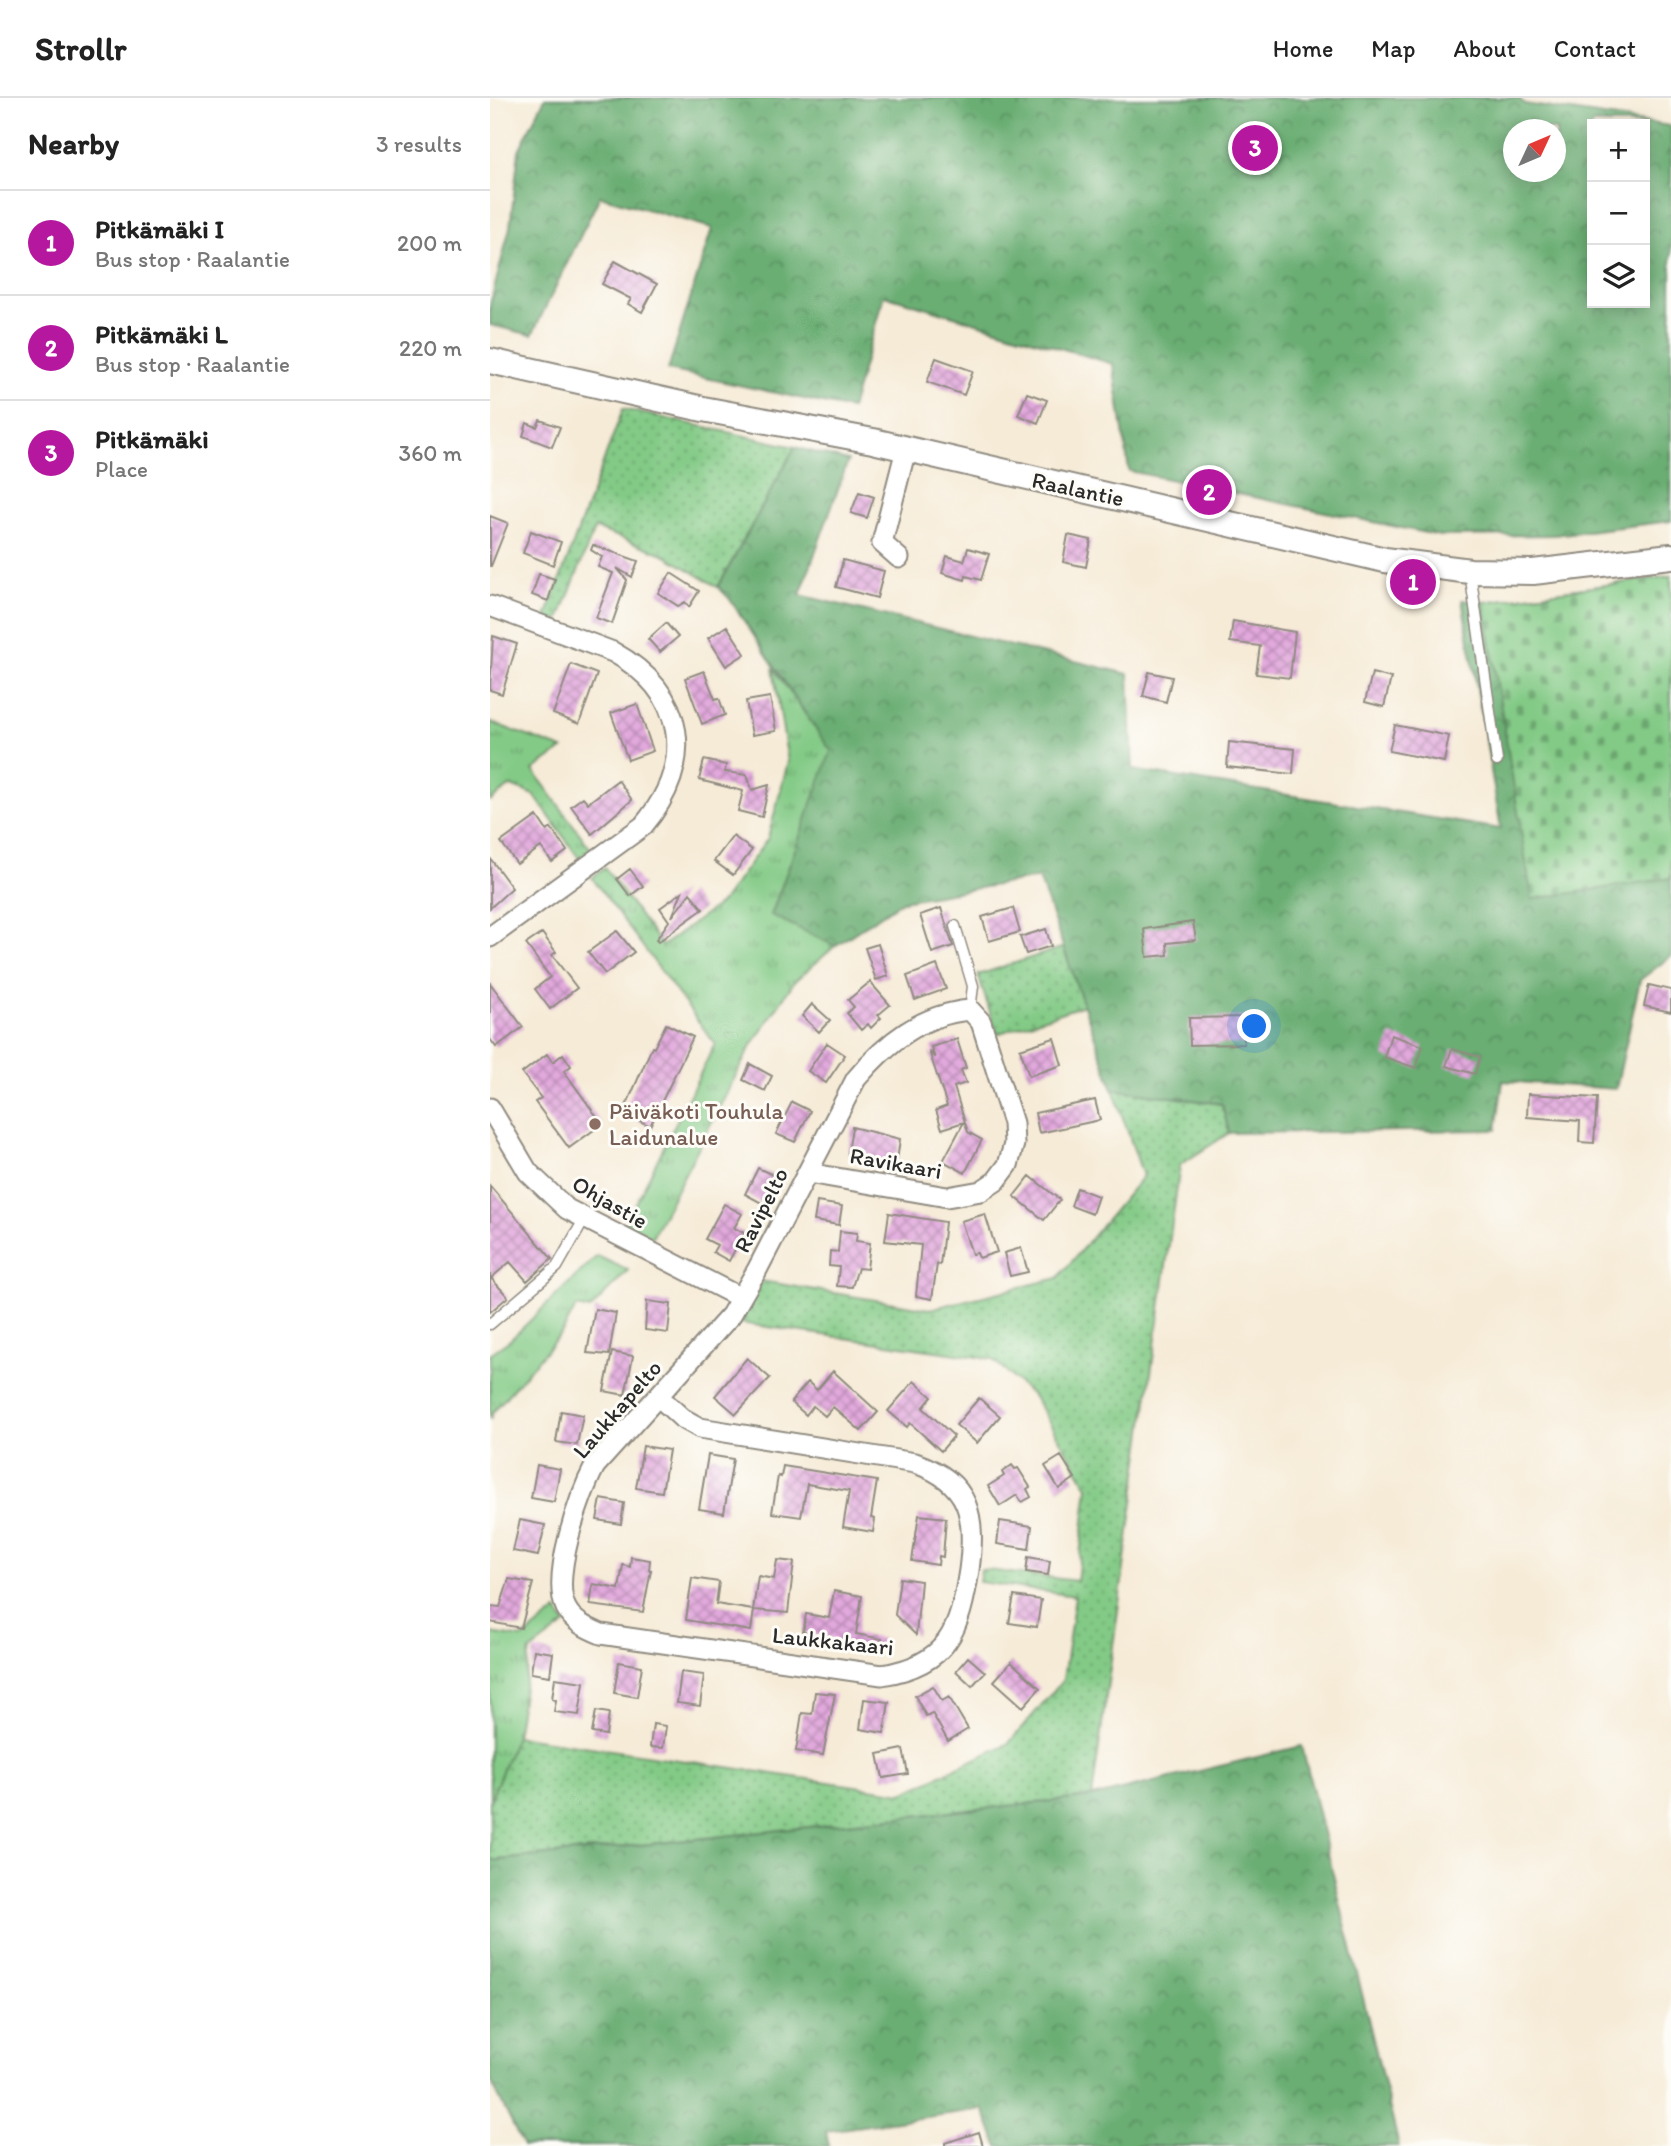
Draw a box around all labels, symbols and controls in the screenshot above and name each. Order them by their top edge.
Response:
text: Strollr [35,29,126,68]
text: Home [1273,34,1333,63]
text: Map [1371,34,1415,63]
text: About [1453,34,1516,63]
text: Contact [1554,34,1636,63]
north arrow [1503,119,1566,182]
map controls [1587,119,1650,308]
button: + [1587,119,1650,182]
pin: 3 [1232,122,1278,174]
text: Nearby [28,125,119,162]
text: 3 results [376,130,462,158]
button: − [1587,182,1650,245]
text: Pitkämäki I [95,213,224,245]
text: 1 [46,229,56,257]
text: 200 m [397,229,462,257]
text: Bus stop · Raalantie [95,245,290,273]
button: layers [1587,245,1650,308]
text: Pitkämäki L [95,318,228,350]
text: 2 [45,334,57,362]
text: 220 m [399,334,462,362]
text: Bus stop · Raalantie [95,350,290,378]
text: Pitkämäki [95,423,209,455]
text: 3 [45,439,57,467]
text: 360 m [399,439,462,467]
text: Place [95,455,148,483]
street label: Raalantie [1029,466,1127,512]
pin: 2 [1186,466,1232,518]
pin: 1 [1390,556,1436,608]
your location [1237,1009,1271,1043]
place label: Päiväkoti Touhula Laidunalue [609,1097,783,1151]
marker: Päiväkoti Touhula Laidunalue [587,1116,603,1132]
street label: Ravikaari [848,1141,944,1185]
street label: Ravipelto [728,1163,794,1257]
street label: Ohjastie [567,1169,653,1235]
street label: Laukkapelto [567,1354,667,1464]
street label: Laukkakaari [771,1621,895,1661]

